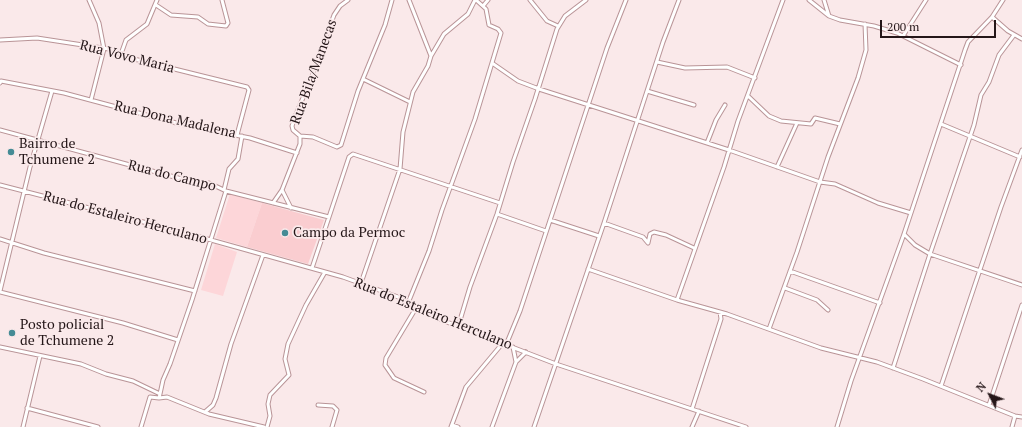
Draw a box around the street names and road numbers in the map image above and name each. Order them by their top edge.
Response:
street label: Rua Bila/Manecas [287,17,341,127]
street label: Rua Vovo Maria [78,37,176,77]
street label: Rua Dona Madalena [112,98,238,142]
street label: Rua do Campo [126,157,218,195]
street label: Rua do Estaleiro Herculano [41,188,209,248]
street label: Rua do Estaleiro Herculano [351,274,515,354]

